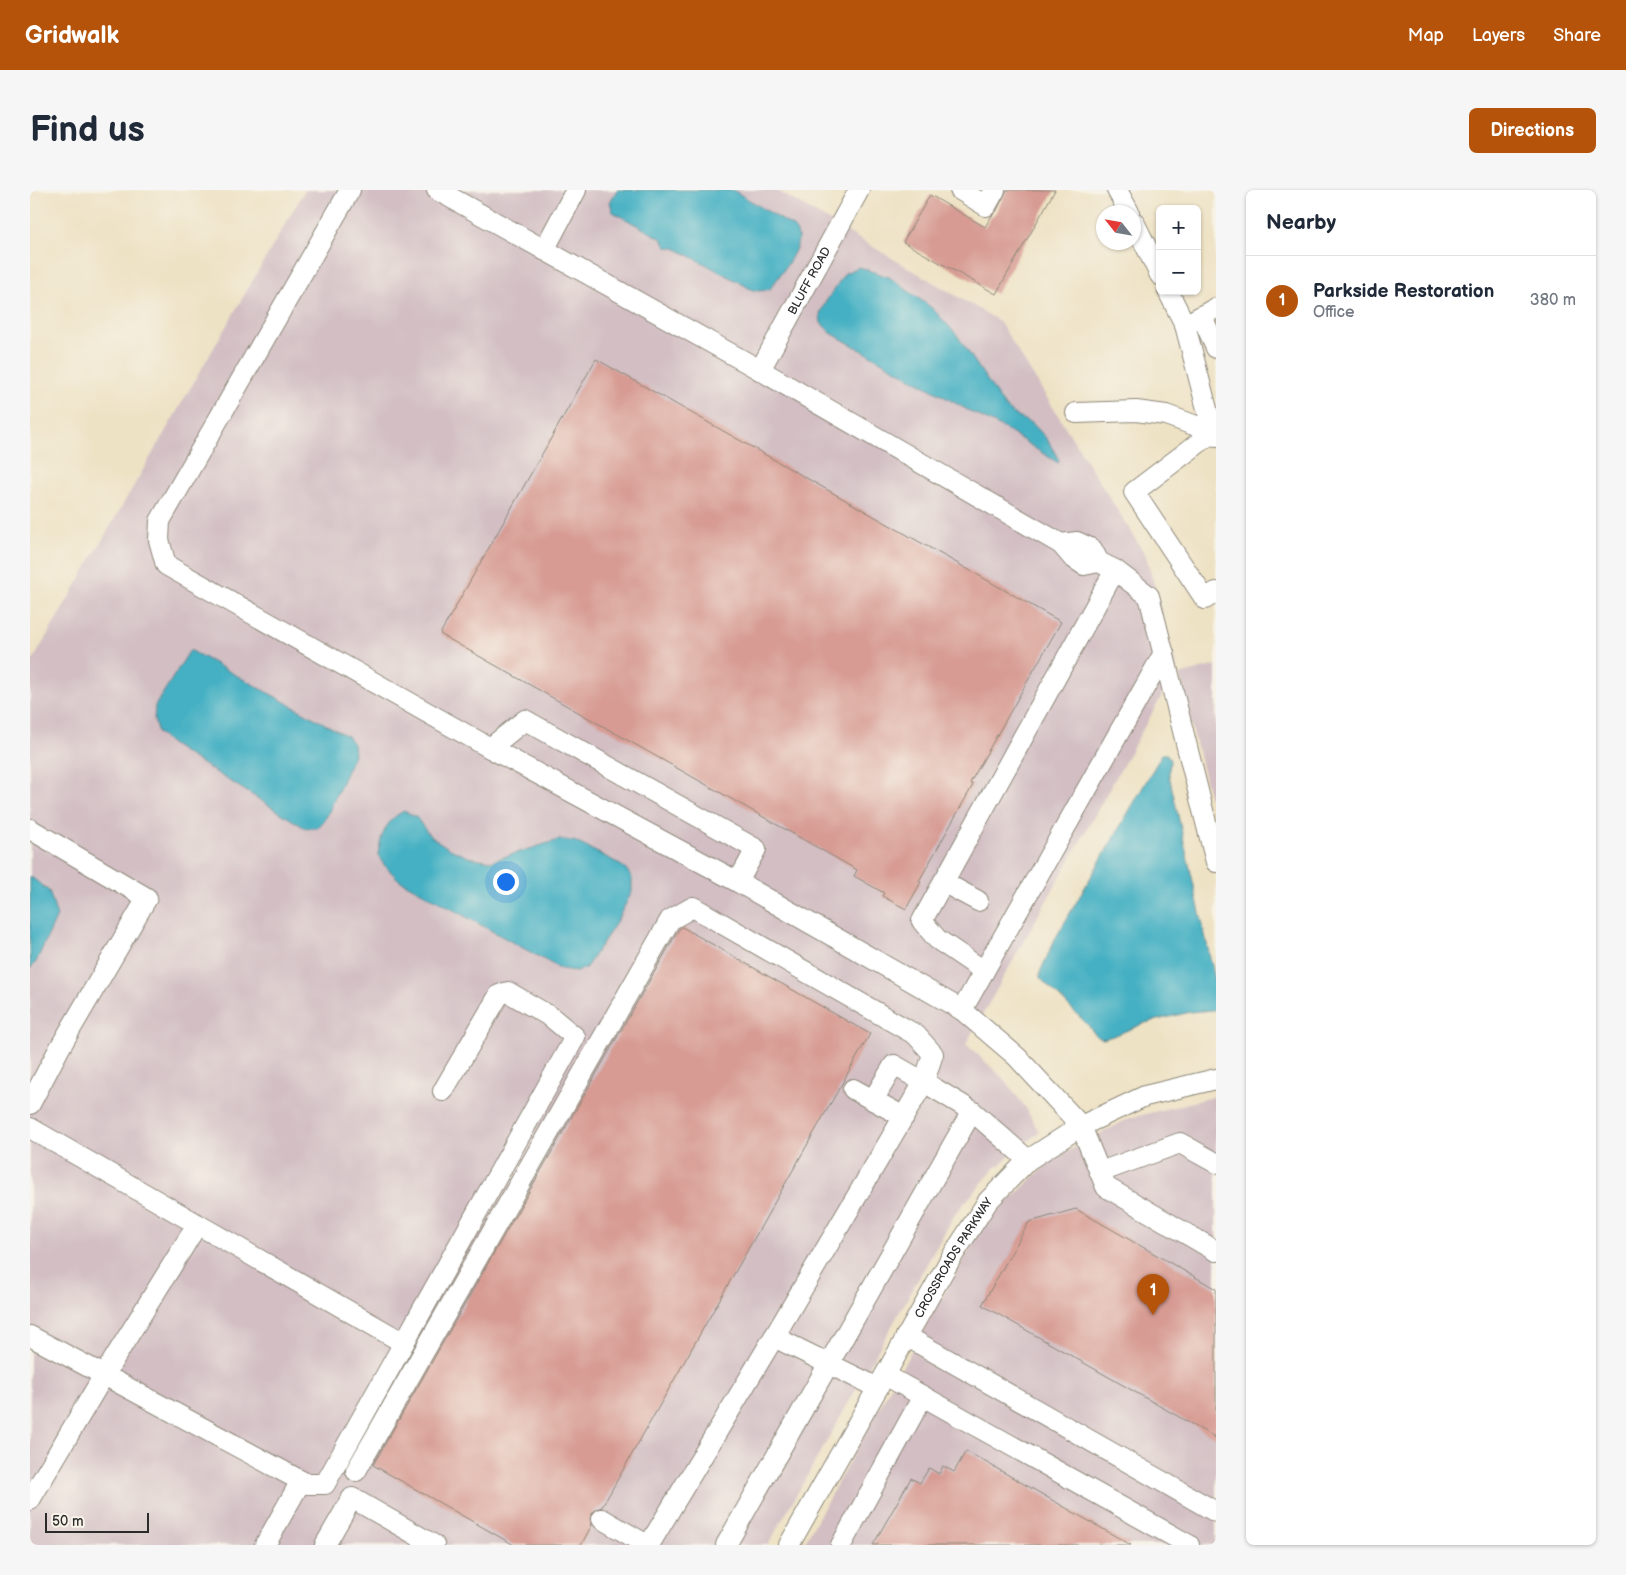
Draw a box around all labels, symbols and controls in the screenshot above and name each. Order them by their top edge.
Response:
text: Gridwalk [25,21,119,50]
text: Map [1408,25,1444,46]
text: Layers [1472,25,1525,46]
text: Share [1553,25,1601,46]
button: Directions [1469,108,1596,153]
text: Find us [30,109,145,152]
north arrow [1096,205,1141,250]
map controls [1156,205,1201,295]
button: + [1156,205,1201,250]
text: Nearby [1266,210,1336,235]
street label: BLUFF ROAD [785,244,834,317]
button: − [1156,250,1201,295]
text: Parkside Restoration [1313,280,1494,303]
text: 1 [1279,291,1285,310]
text: 380 m [1530,291,1576,310]
text: Office [1313,303,1355,322]
your location [493,869,519,895]
street label: CROSSROADS PARKWAY [912,1194,997,1321]
pin: 1 [1137,1274,1169,1315]
scale bar [45,1510,149,1533]
text: 50 m [52,1513,84,1530]

